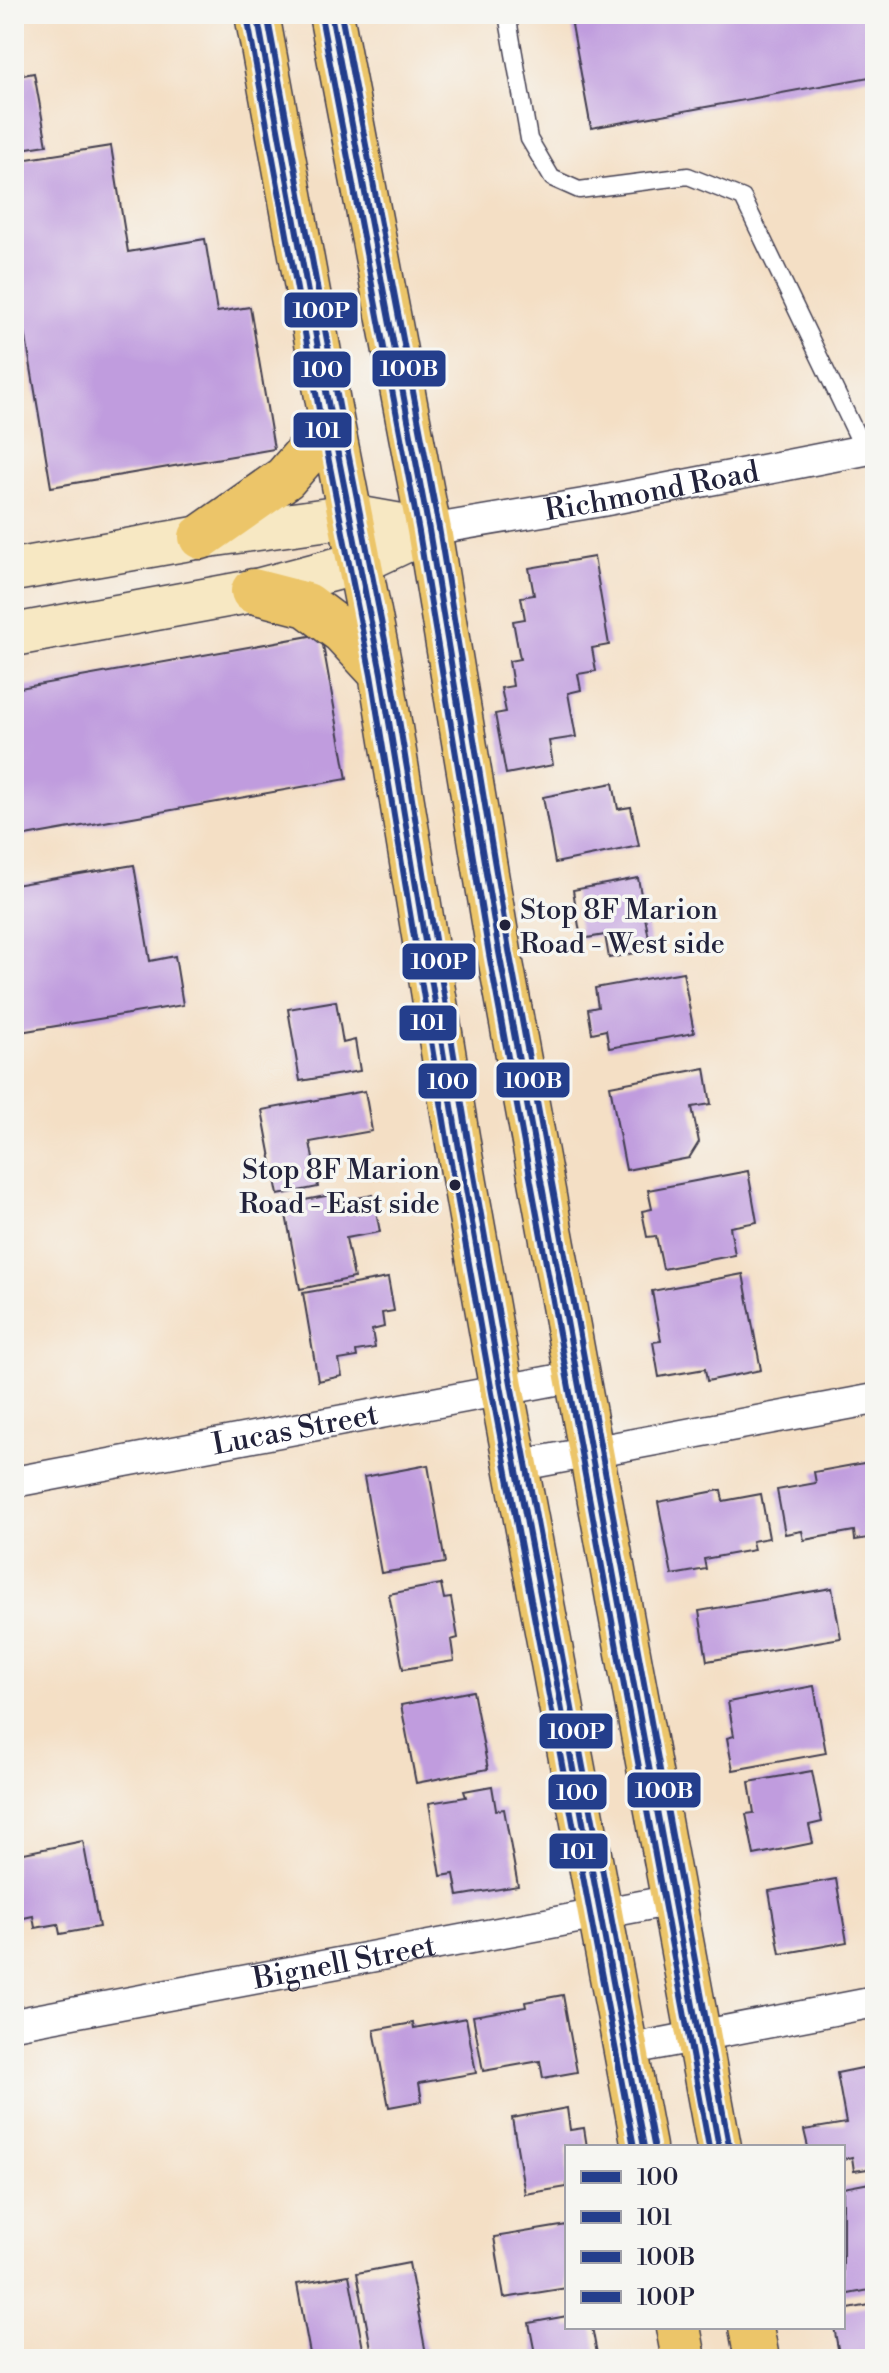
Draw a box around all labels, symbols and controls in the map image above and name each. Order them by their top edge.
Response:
line badge: 100P [283,291,359,329]
text: 100P [292,298,350,325]
line badge: 100B [371,349,447,388]
line badge: 100 [292,350,352,389]
text: 100B [380,356,438,383]
text: 100 [301,357,343,384]
line badge: 101 [292,411,353,449]
text: 101 [305,418,341,445]
street label: Richmond Road [542,453,762,530]
place label: Stop 8F Marion Road - West side [520,893,725,962]
marker: Stop 8F Marion Road - West side [497,917,513,933]
line badge: 100P [401,942,477,981]
text: 100P [410,949,468,976]
line badge: 101 [398,1004,458,1042]
text: 101 [410,1010,446,1037]
line badge: 100B [495,1061,571,1099]
line badge: 100 [417,1062,478,1100]
text: 100B [504,1068,562,1095]
text: 100 [427,1069,469,1096]
place label: Stop 8F Marion Road - East side [239,1153,440,1222]
marker: Stop 8F Marion Road - East side [447,1177,463,1193]
street label: Lucas Street [209,1396,382,1464]
line badge: 100P [538,1712,614,1750]
text: 100P [547,1719,605,1746]
line badge: 100B [626,1771,702,1809]
line badge: 100 [547,1773,608,1811]
text: 100B [635,1778,693,1805]
text: 100 [556,1780,598,1807]
line badge: 101 [548,1832,609,1870]
text: 101 [560,1839,596,1866]
street label: Bignell Street [249,1927,439,1999]
legend [565,2145,845,2329]
text: 100 [637,2163,678,2193]
text: 101 [637,2203,673,2233]
text: 100B [637,2243,695,2273]
text: 100P [637,2283,695,2313]

